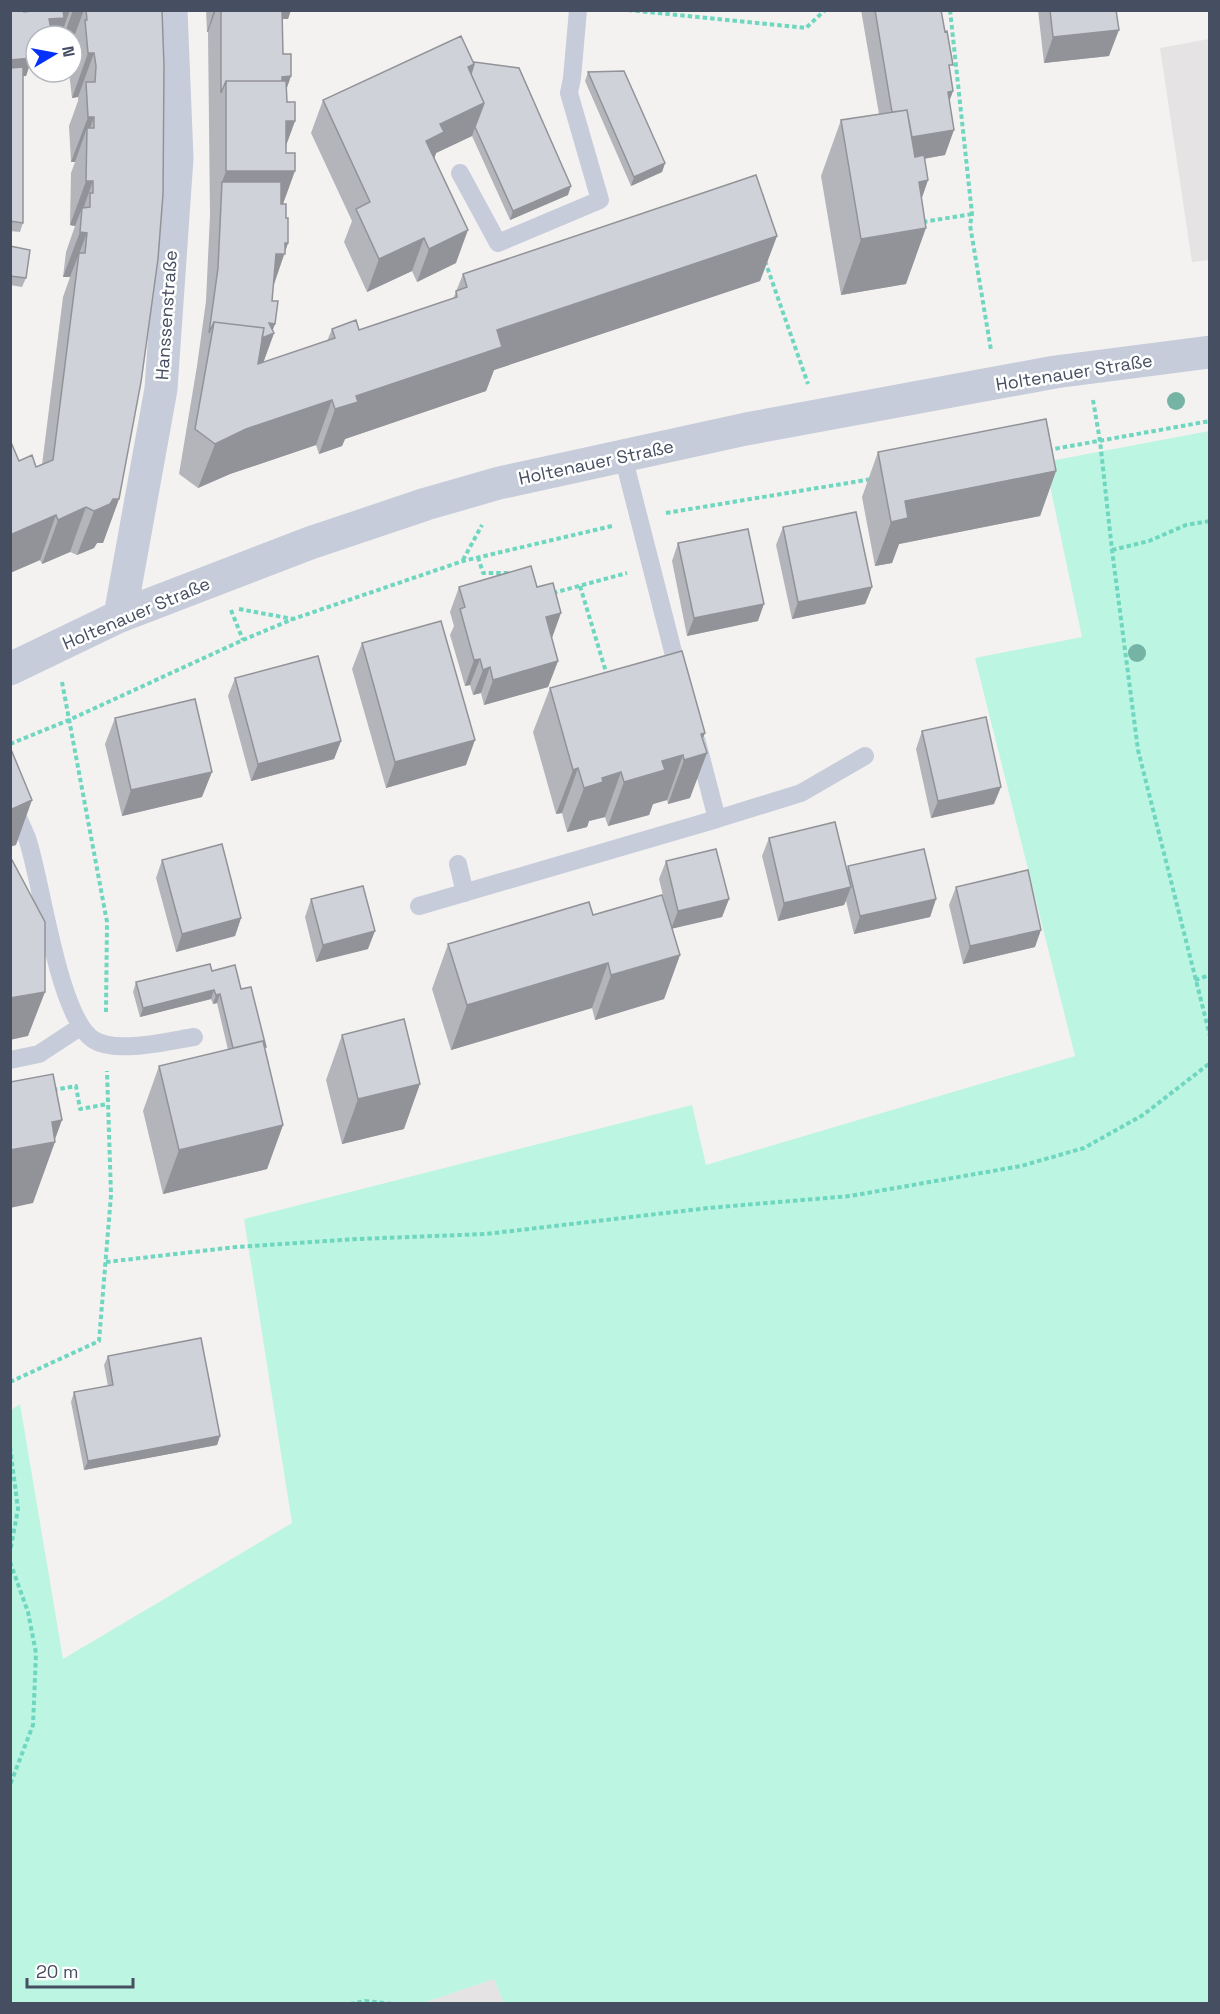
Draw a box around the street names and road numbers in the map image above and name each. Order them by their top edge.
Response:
street label: Hanssenstraße [150,249,182,381]
street label: Holtenauer Straße [994,348,1154,396]
street label: Holtenauer Straße [516,434,676,490]
street label: Holtenauer Straße [59,571,213,655]

